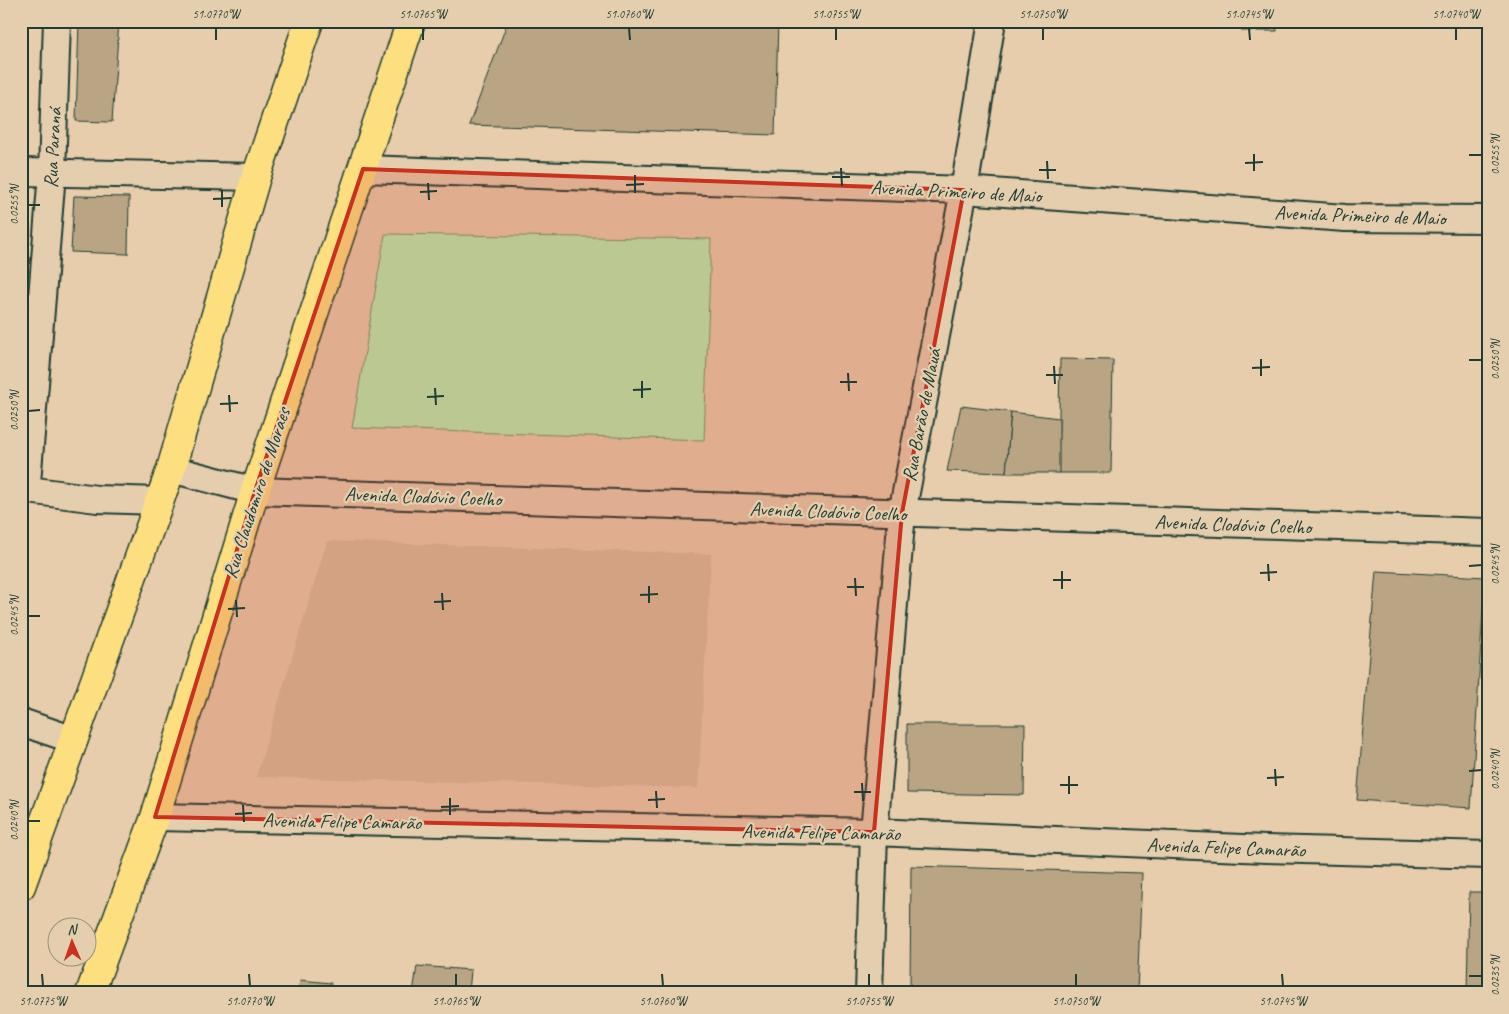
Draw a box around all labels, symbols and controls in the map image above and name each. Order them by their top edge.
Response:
text: 51.0770°W [193,6,242,22]
text: 51.0765°W [400,6,449,22]
text: 51.0760°W [606,6,655,22]
text: 51.0755°W [813,6,862,22]
text: 51.0750°W [1020,6,1069,22]
text: 51.0745°W [1226,6,1275,22]
text: 51.0740°W [1433,6,1482,22]
street label: Rua Paraná [38,105,67,189]
text: 0.0255°N [1487,133,1503,175]
street label: Avenida Primeiro de Maio [870,175,1044,209]
text: 0.0255°N [6,183,22,225]
street label: Avenida Primeiro de Maio [1274,200,1448,231]
text: 0.0250°N [1487,338,1503,380]
street label: Rua Barão de Mauá [896,344,947,484]
text: 0.0250°N [6,389,22,431]
street label: Rua Claudomiro de Moraes [217,403,297,582]
street label: Avenida Clodóvio Coelho [344,481,504,512]
street label: Avenida Clodóvio Coelho [749,496,909,527]
street label: Avenida Clodóvio Coelho [1154,509,1314,540]
text: 0.0245°N [1487,543,1503,585]
text: 0.0245°N [6,594,22,636]
text: 0.0240°N [1487,748,1503,790]
text: 0.0240°N [6,799,22,841]
street label: Avenida Felipe Camarão [262,808,422,835]
street label: Avenida Felipe Camarão [741,819,901,846]
street label: Avenida Felipe Camarão [1146,832,1307,863]
north arrow [48,916,98,966]
text: N [67,921,79,938]
text: 0.0235°N [1487,954,1503,996]
text: 51.0775°W [20,993,69,1009]
text: 51.0770°W [227,993,276,1009]
text: 51.0765°W [433,993,482,1009]
text: 51.0760°W [640,993,689,1009]
text: 51.0755°W [846,993,895,1009]
text: 51.0750°W [1053,993,1102,1009]
text: 51.0745°W [1260,993,1309,1009]

